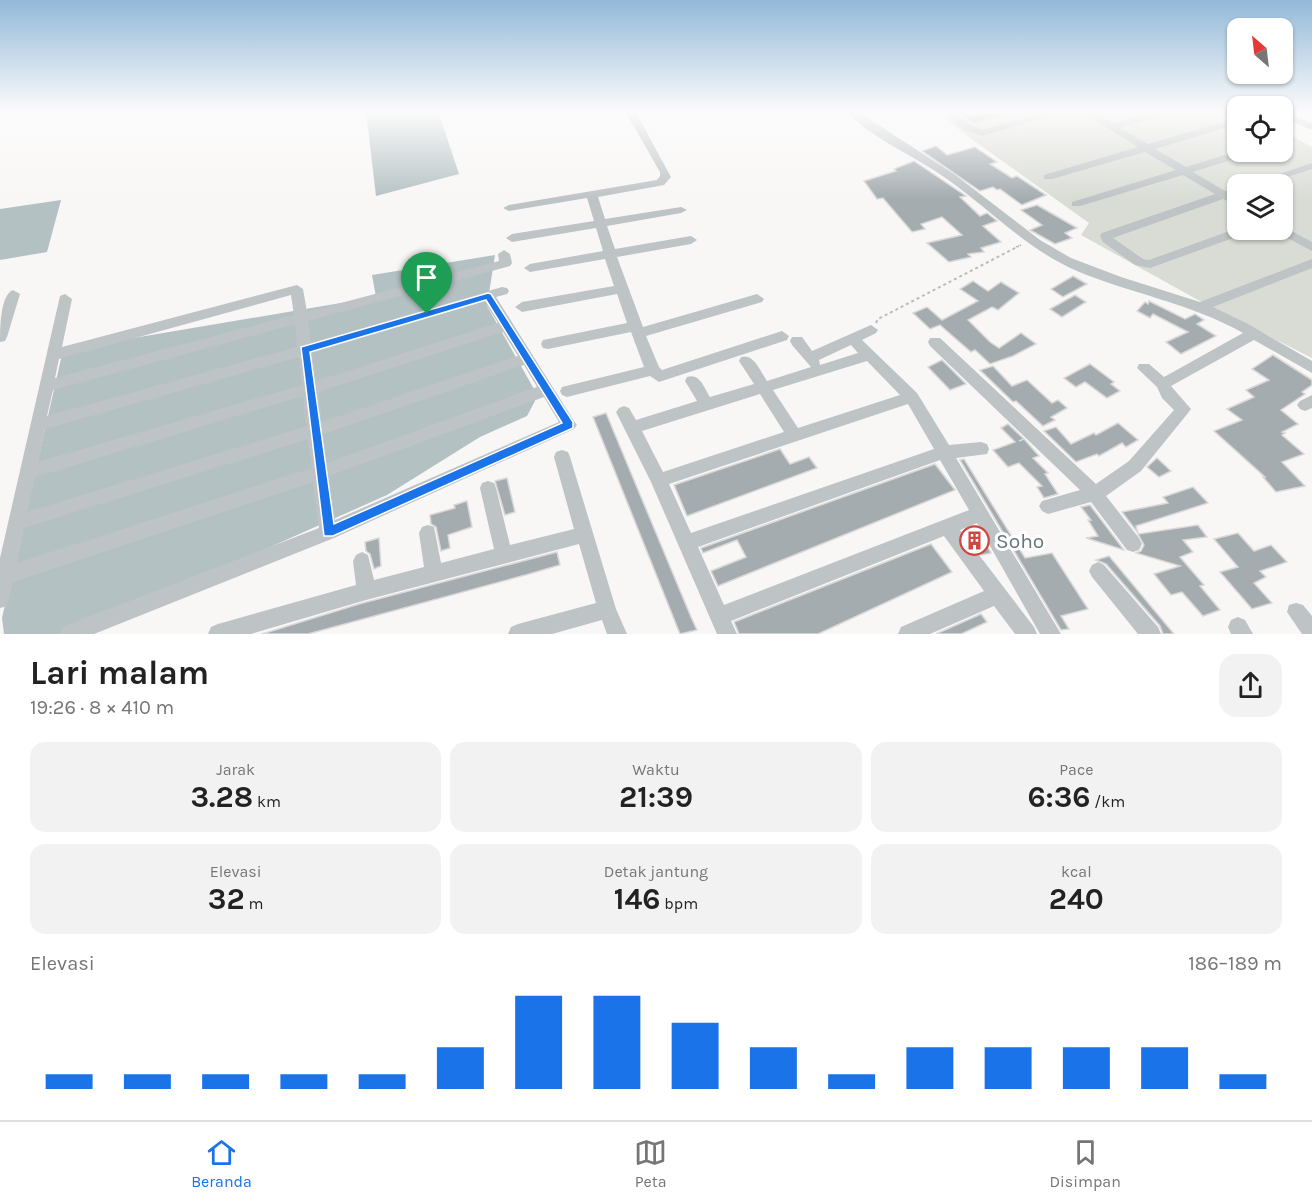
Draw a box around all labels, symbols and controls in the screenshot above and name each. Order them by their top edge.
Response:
north arrow [1227,18,1293,84]
map controls [1227,18,1293,240]
button: locate [1227,96,1293,162]
button: layers [1227,174,1293,240]
pin [401,252,452,314]
icon: arrive [410,261,443,294]
building icon: Soho [959,525,991,557]
place label: Soho [996,529,1044,553]
text: Lari malam [30,654,209,692]
button: share [1219,654,1282,717]
text: 19:26 · 8 × 410 m [30,696,174,719]
text: Jarak [216,760,255,779]
text: Waktu [632,760,680,779]
text: Pace [1059,760,1093,779]
text: 3.28 [190,779,253,815]
text: 21:39 [619,779,693,815]
text: 6:36 [1027,779,1091,815]
text: km [253,792,281,811]
text: /km [1091,792,1125,811]
text: Elevasi [210,862,262,881]
text: Detak jantung [604,862,708,881]
text: kcal [1061,862,1092,881]
text: 32 [208,881,245,917]
text: 146 [614,881,661,917]
text: 240 [1049,881,1104,917]
text: m [245,894,263,913]
text: bpm [661,894,698,913]
text: Elevasi [30,952,95,975]
text: 186–189 m [1188,952,1282,975]
tab: Beranda [191,1136,252,1191]
tab: Peta [634,1136,667,1191]
tab: Disimpan [1050,1136,1121,1191]

